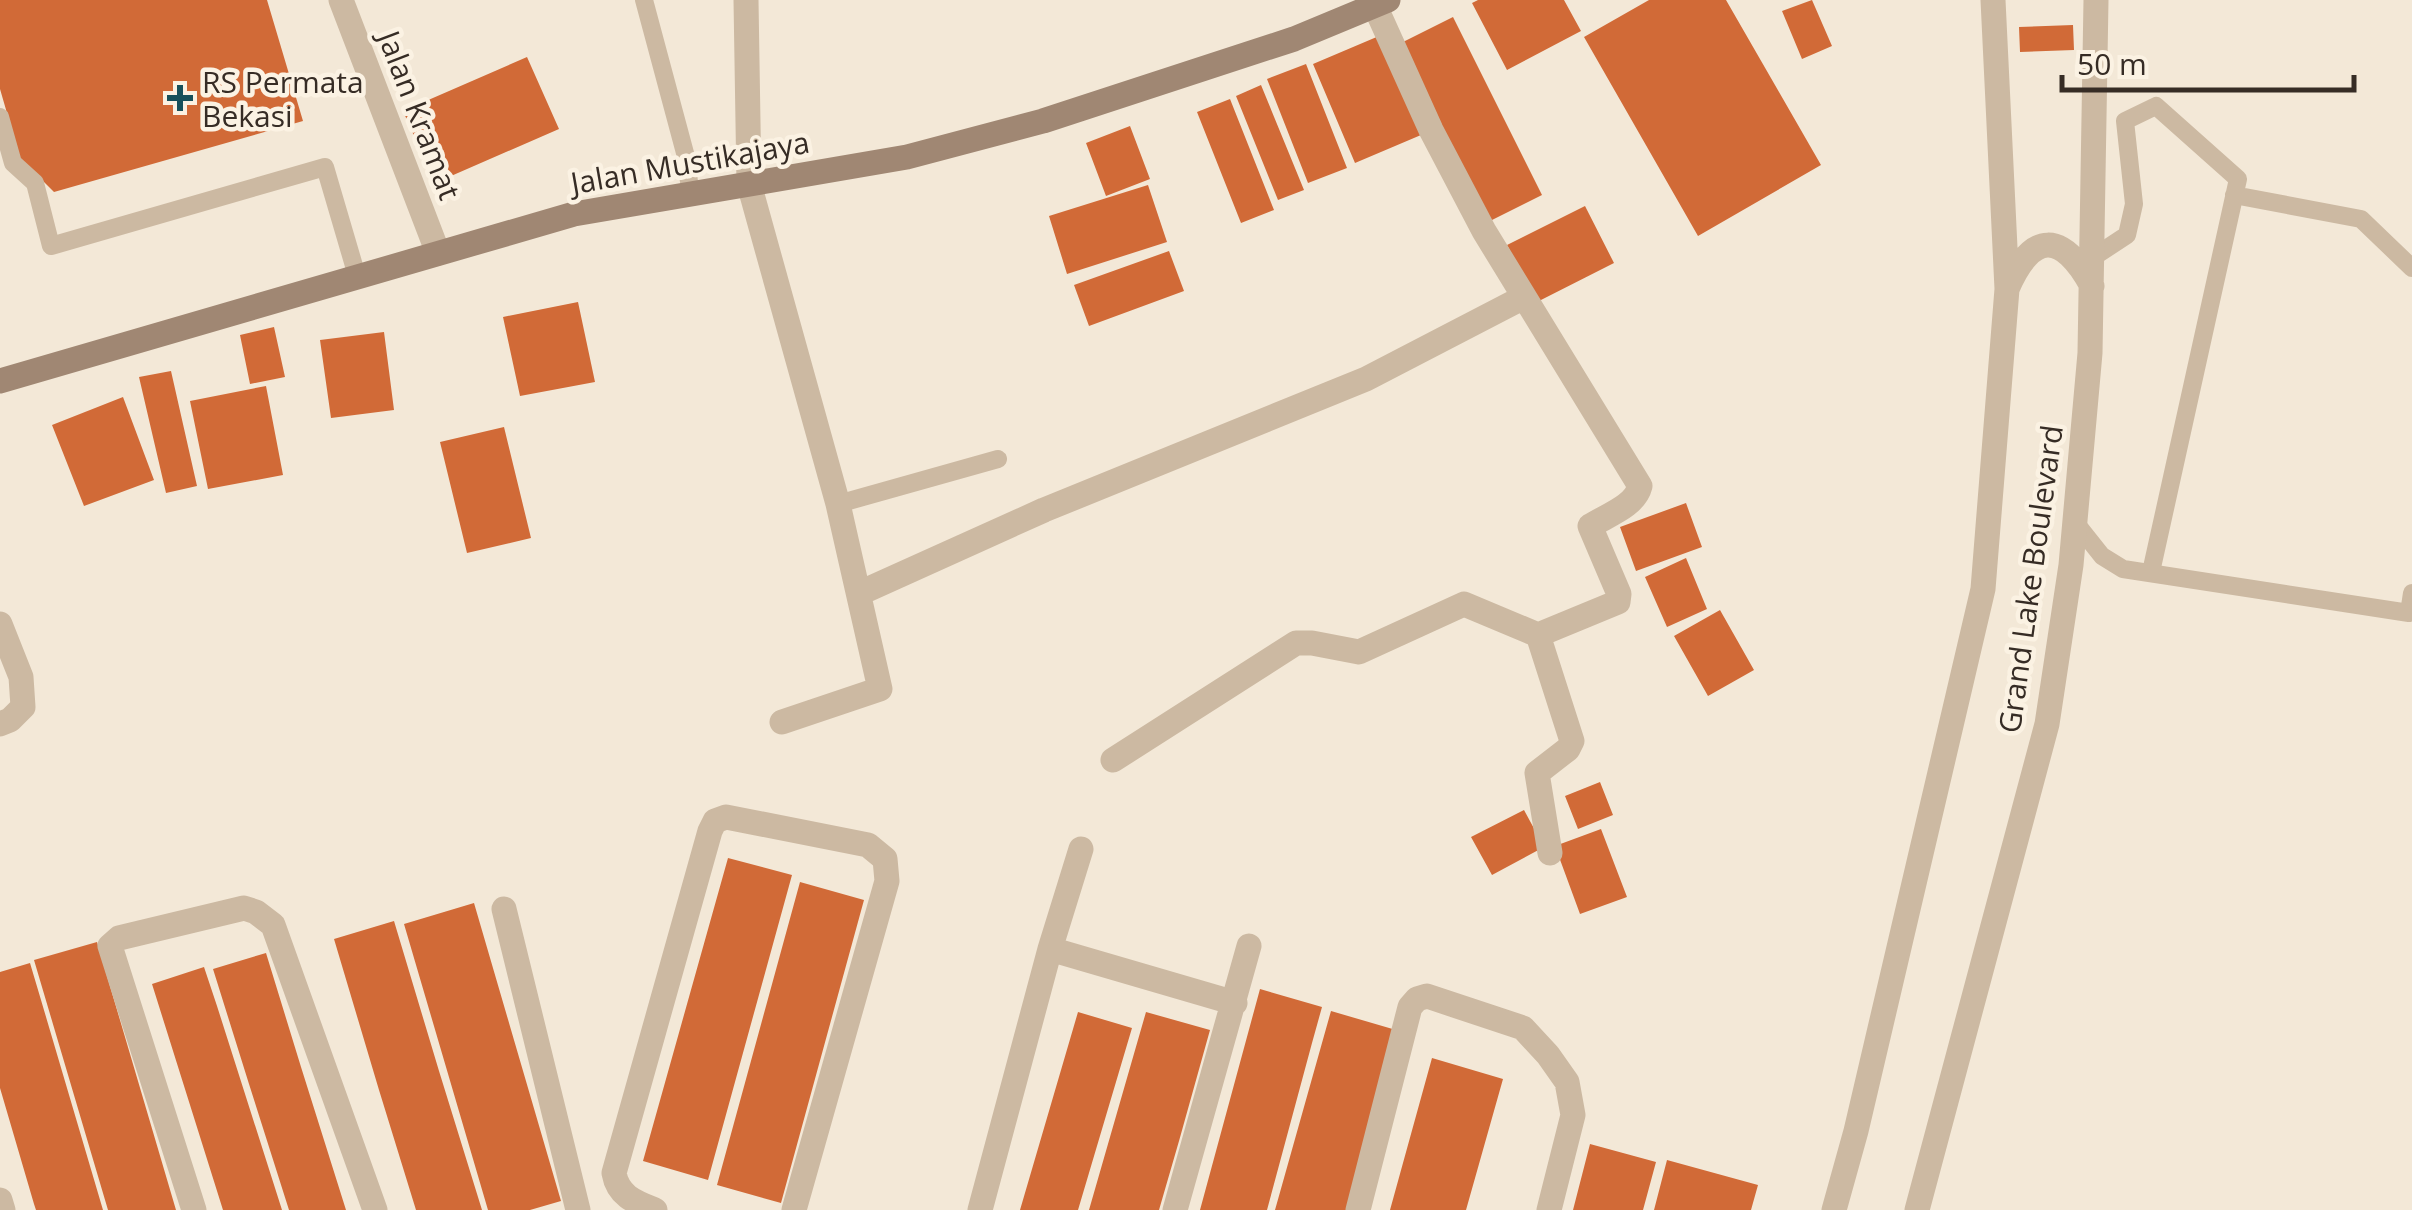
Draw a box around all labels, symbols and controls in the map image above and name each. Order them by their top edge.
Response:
street label: Jalan Kramat [368,22,471,205]
scale bar [2062,30,2354,92]
text: 50 m [2077,43,2147,84]
place label: RS Permata Bekasi [202,61,364,136]
marker: RS Permata Bekasi [167,85,193,111]
street label: Jalan Mustikajaya [565,121,812,204]
street label: Grand Lake Boulevard [1988,422,2072,736]

